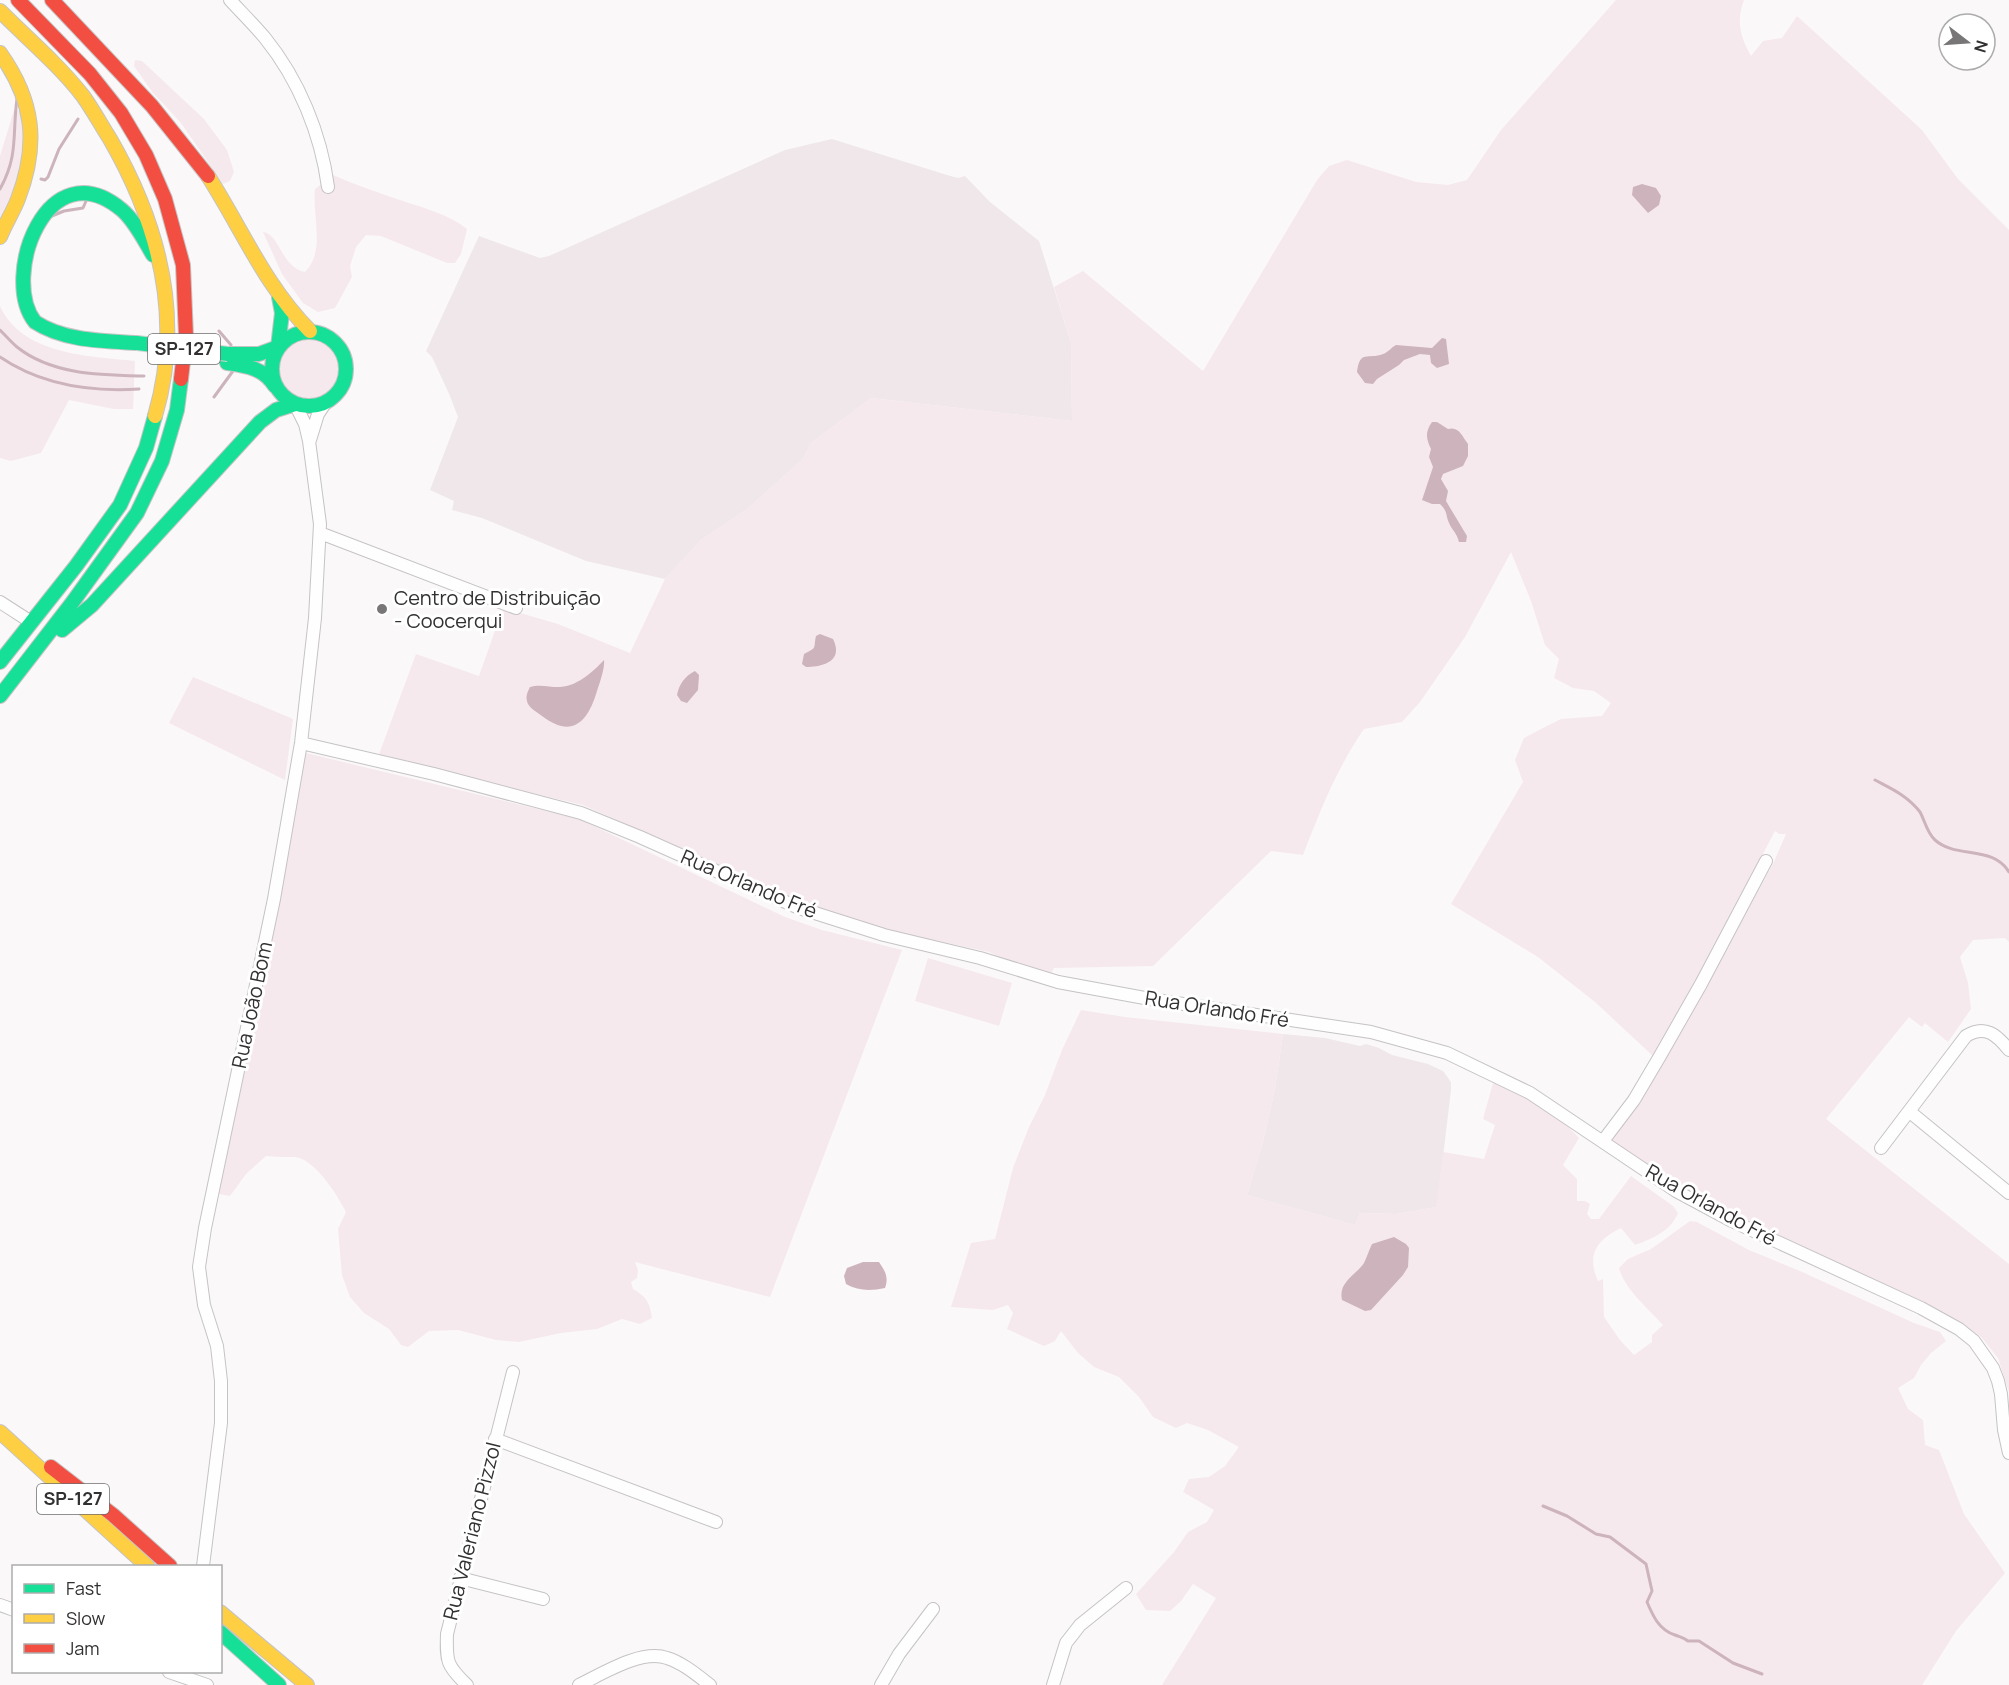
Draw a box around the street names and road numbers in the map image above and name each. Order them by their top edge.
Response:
road number: SP-127 [148,334,220,364]
street label: Rua Orlando Fré [677,843,821,924]
street label: Rua João Bom [225,939,278,1071]
street label: Rua Orlando Fré [1143,984,1291,1033]
street label: Rua Orlando Fré [1641,1157,1781,1252]
street label: Rua Valeriano Pizzol [436,1439,507,1623]
road number: SP-127 [37,1484,109,1514]

